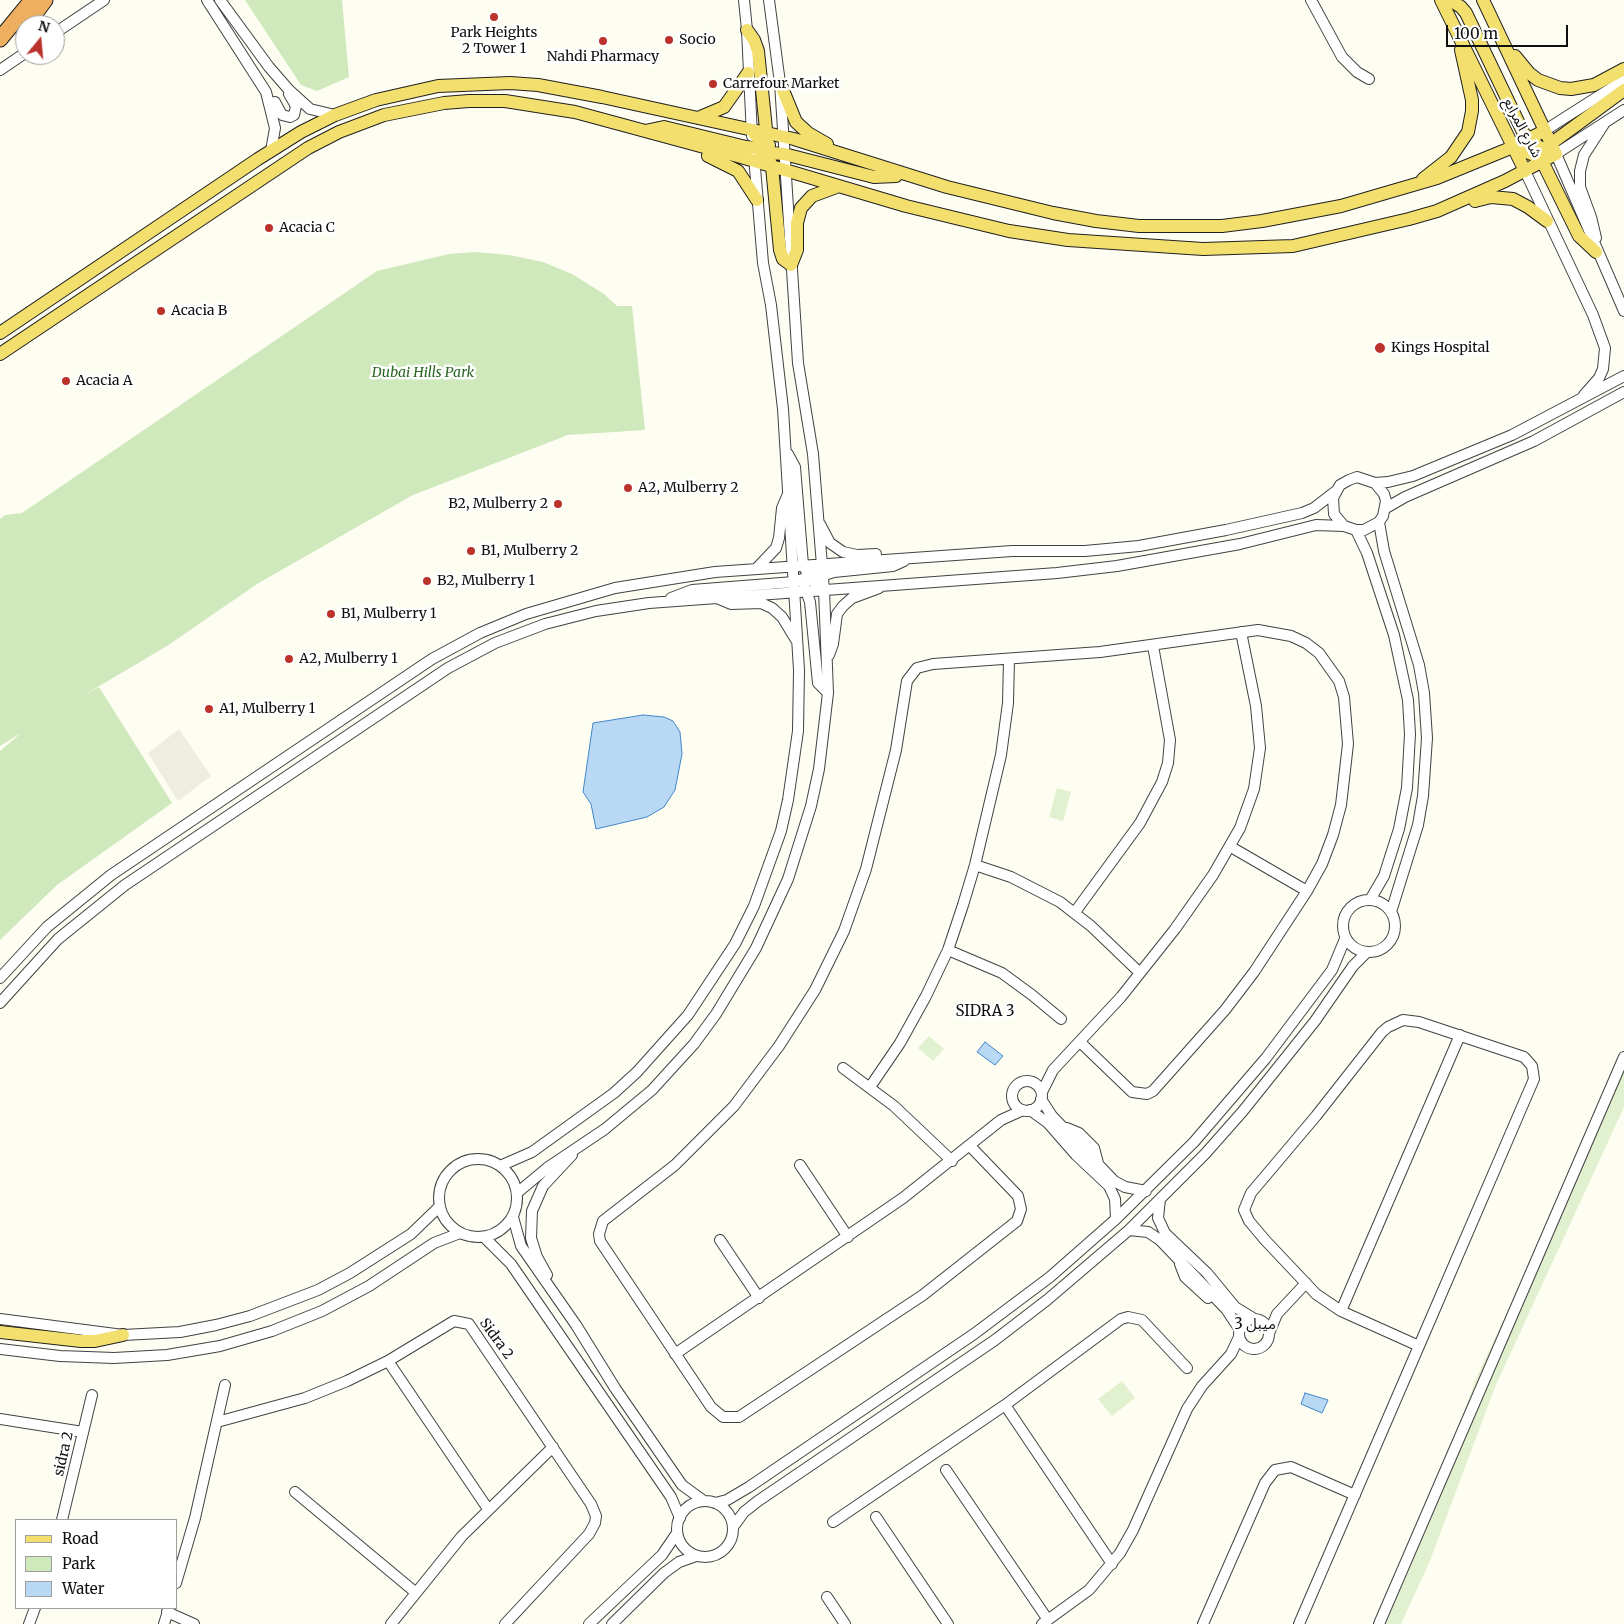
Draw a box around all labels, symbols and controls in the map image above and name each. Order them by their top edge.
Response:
marker: Park Heights 2 Tower 1 [488,11,500,23]
north arrow [15,15,65,65]
scale bar [1449,15,1572,47]
text: N [36,16,52,37]
text: 100 m [1454,24,1498,43]
place label: Park Heights 2 Tower 1 [451,25,537,58]
place label: Socio [679,32,716,48]
marker: Socio [663,34,675,46]
marker: Nahdi Pharmacy [597,35,609,47]
place label: Nahdi Pharmacy [547,49,659,65]
place label: Carrefour Market [723,76,840,92]
marker: Carrefour Market [707,78,719,90]
street label: شارع المرابع [1499,95,1545,161]
place label: Acacia C [279,220,335,236]
marker: Acacia C [263,222,275,234]
place label: Acacia B [171,303,227,319]
marker: Acacia B [155,305,167,317]
place label: Kings Hospital [1391,340,1490,356]
marker: Kings Hospital [1373,341,1387,355]
park label: Dubai Hills Park [372,365,474,381]
place label: Acacia A [76,373,133,389]
marker: Acacia A [60,375,72,387]
place label: A2, Mulberry 2 [638,480,738,496]
marker: A2, Mulberry 2 [622,482,634,494]
place label: B2, Mulberry 2 [448,496,548,512]
marker: B2, Mulberry 2 [552,498,564,510]
place label: B1, Mulberry 2 [481,543,578,559]
marker: B1, Mulberry 2 [465,545,477,557]
place label: B2, Mulberry 1 [437,573,535,589]
marker: B2, Mulberry 1 [421,575,433,587]
place label: B1, Mulberry 1 [341,606,436,622]
marker: B1, Mulberry 1 [325,608,337,620]
place label: A2, Mulberry 1 [299,651,397,667]
marker: A2, Mulberry 1 [283,653,295,665]
place label: A1, Mulberry 1 [219,701,315,717]
marker: A1, Mulberry 1 [203,703,215,715]
district label: SIDRA 3 [951,1003,1019,1021]
street label: Sidra 2 [476,1315,516,1363]
district label: ميبل 3 [1234,1316,1276,1334]
street label: sidra 2 [51,1430,77,1478]
legend [15,1519,178,1609]
text: Road [62,1529,98,1548]
text: Park [62,1554,95,1573]
text: Water [62,1579,104,1598]

